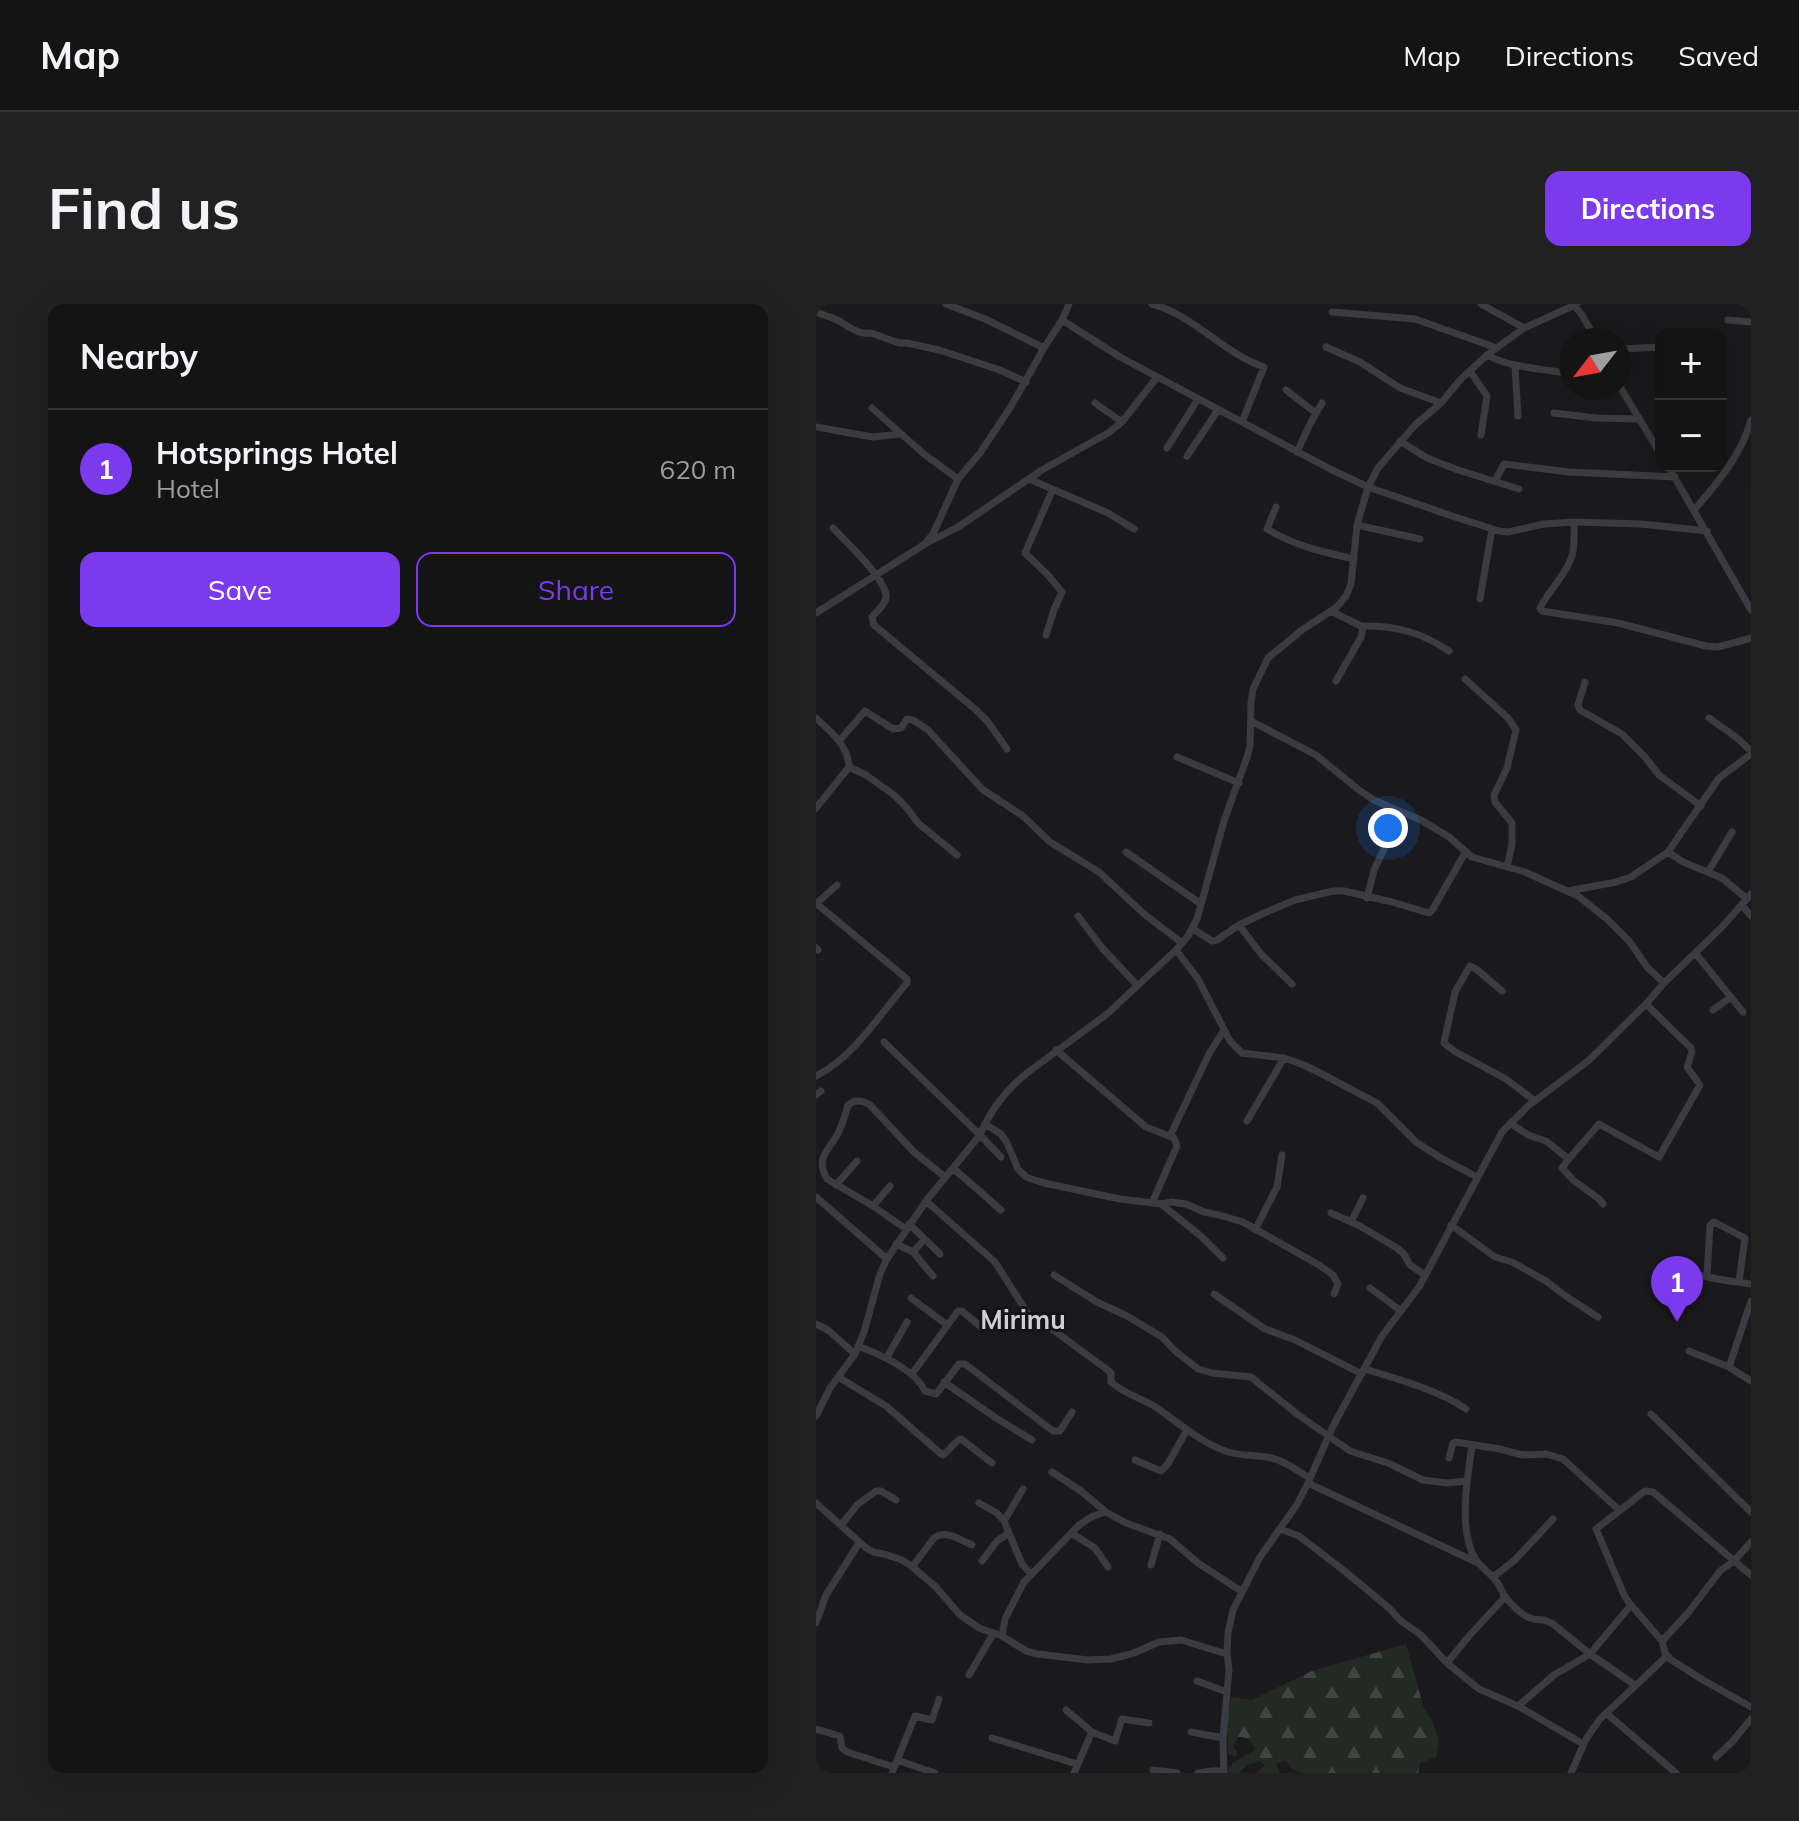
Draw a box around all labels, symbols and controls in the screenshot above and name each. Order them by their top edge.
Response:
text: Map [40,31,120,79]
text: Map [1403,38,1461,73]
text: Directions [1505,38,1634,73]
text: Saved [1678,38,1759,73]
button: Directions [1545,171,1751,246]
text: Find us [48,173,240,243]
north arrow [1559,328,1631,400]
map controls [1655,328,1727,472]
button: + [1655,328,1727,400]
text: Nearby [80,335,198,378]
button: − [1655,400,1727,472]
text: Hotsprings Hotel [156,434,398,472]
text: 1 [98,453,114,486]
text: 620 m [660,453,736,486]
text: Hotel [156,472,220,505]
button: Save [80,552,400,627]
button: Share [416,552,736,627]
your location [1368,808,1408,848]
pin: 1 [1651,1256,1703,1322]
district label: Mirimu [980,1303,1066,1336]

